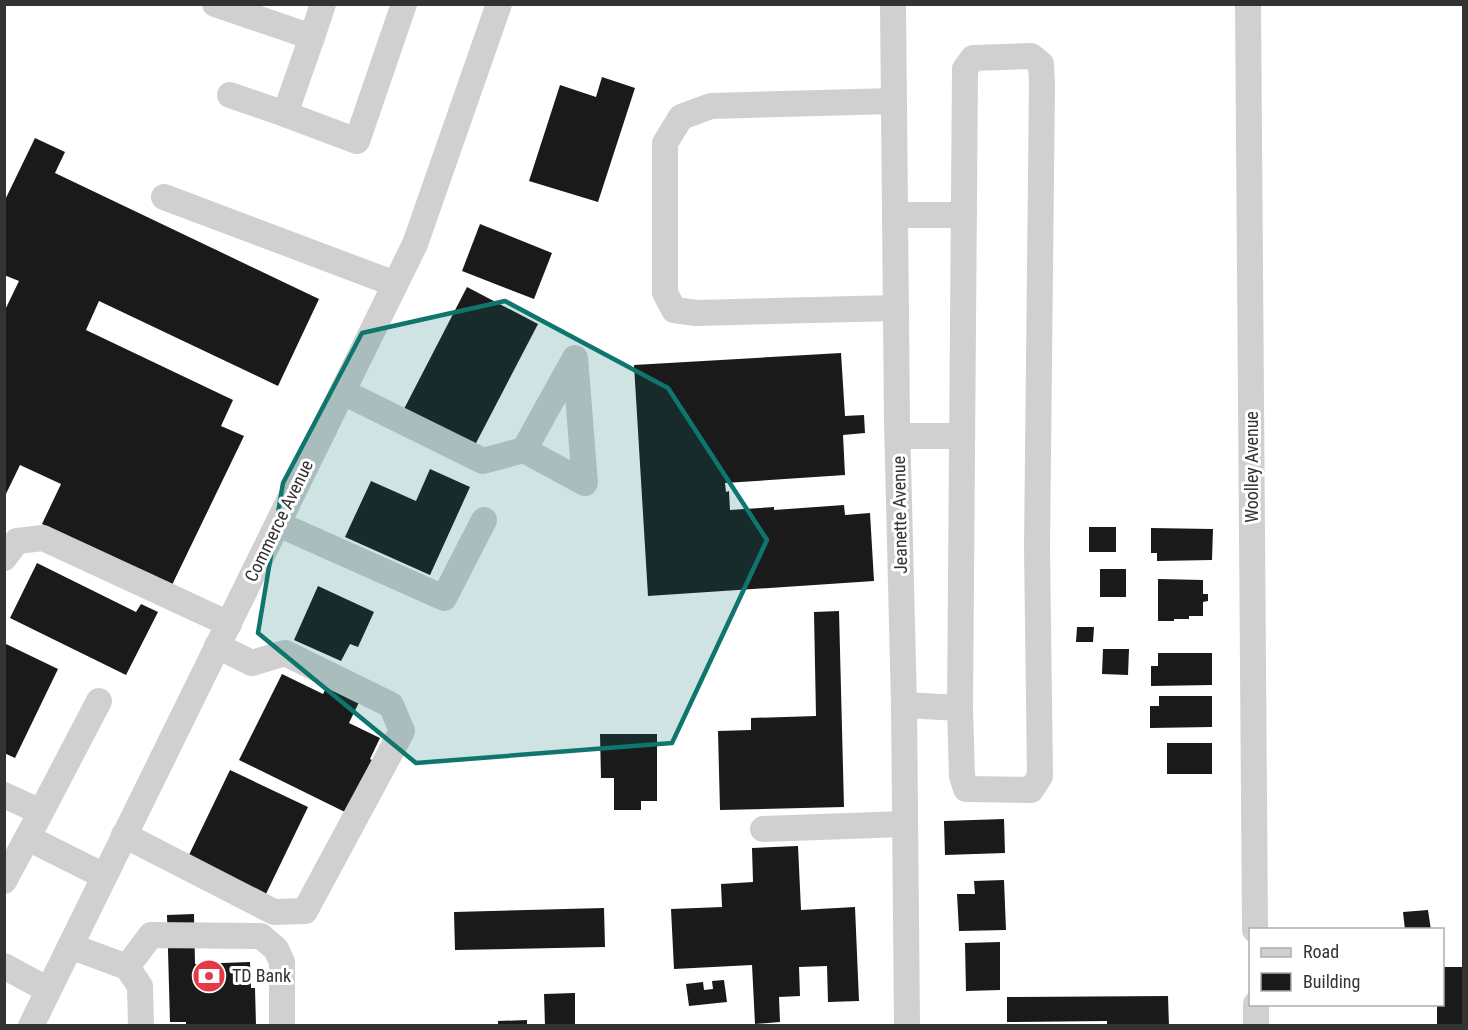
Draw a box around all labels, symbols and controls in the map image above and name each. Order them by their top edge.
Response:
street label: Woolley Avenue [1241,411,1262,523]
street label: Commerce Avenue [240,456,317,585]
street label: Jeanette Avenue [888,456,911,574]
legend [1249,928,1444,1006]
text: Road [1303,941,1339,962]
bank icon: TD Bank [191,958,227,994]
place label: TD Bank [232,965,291,986]
text: Building [1303,971,1360,992]

